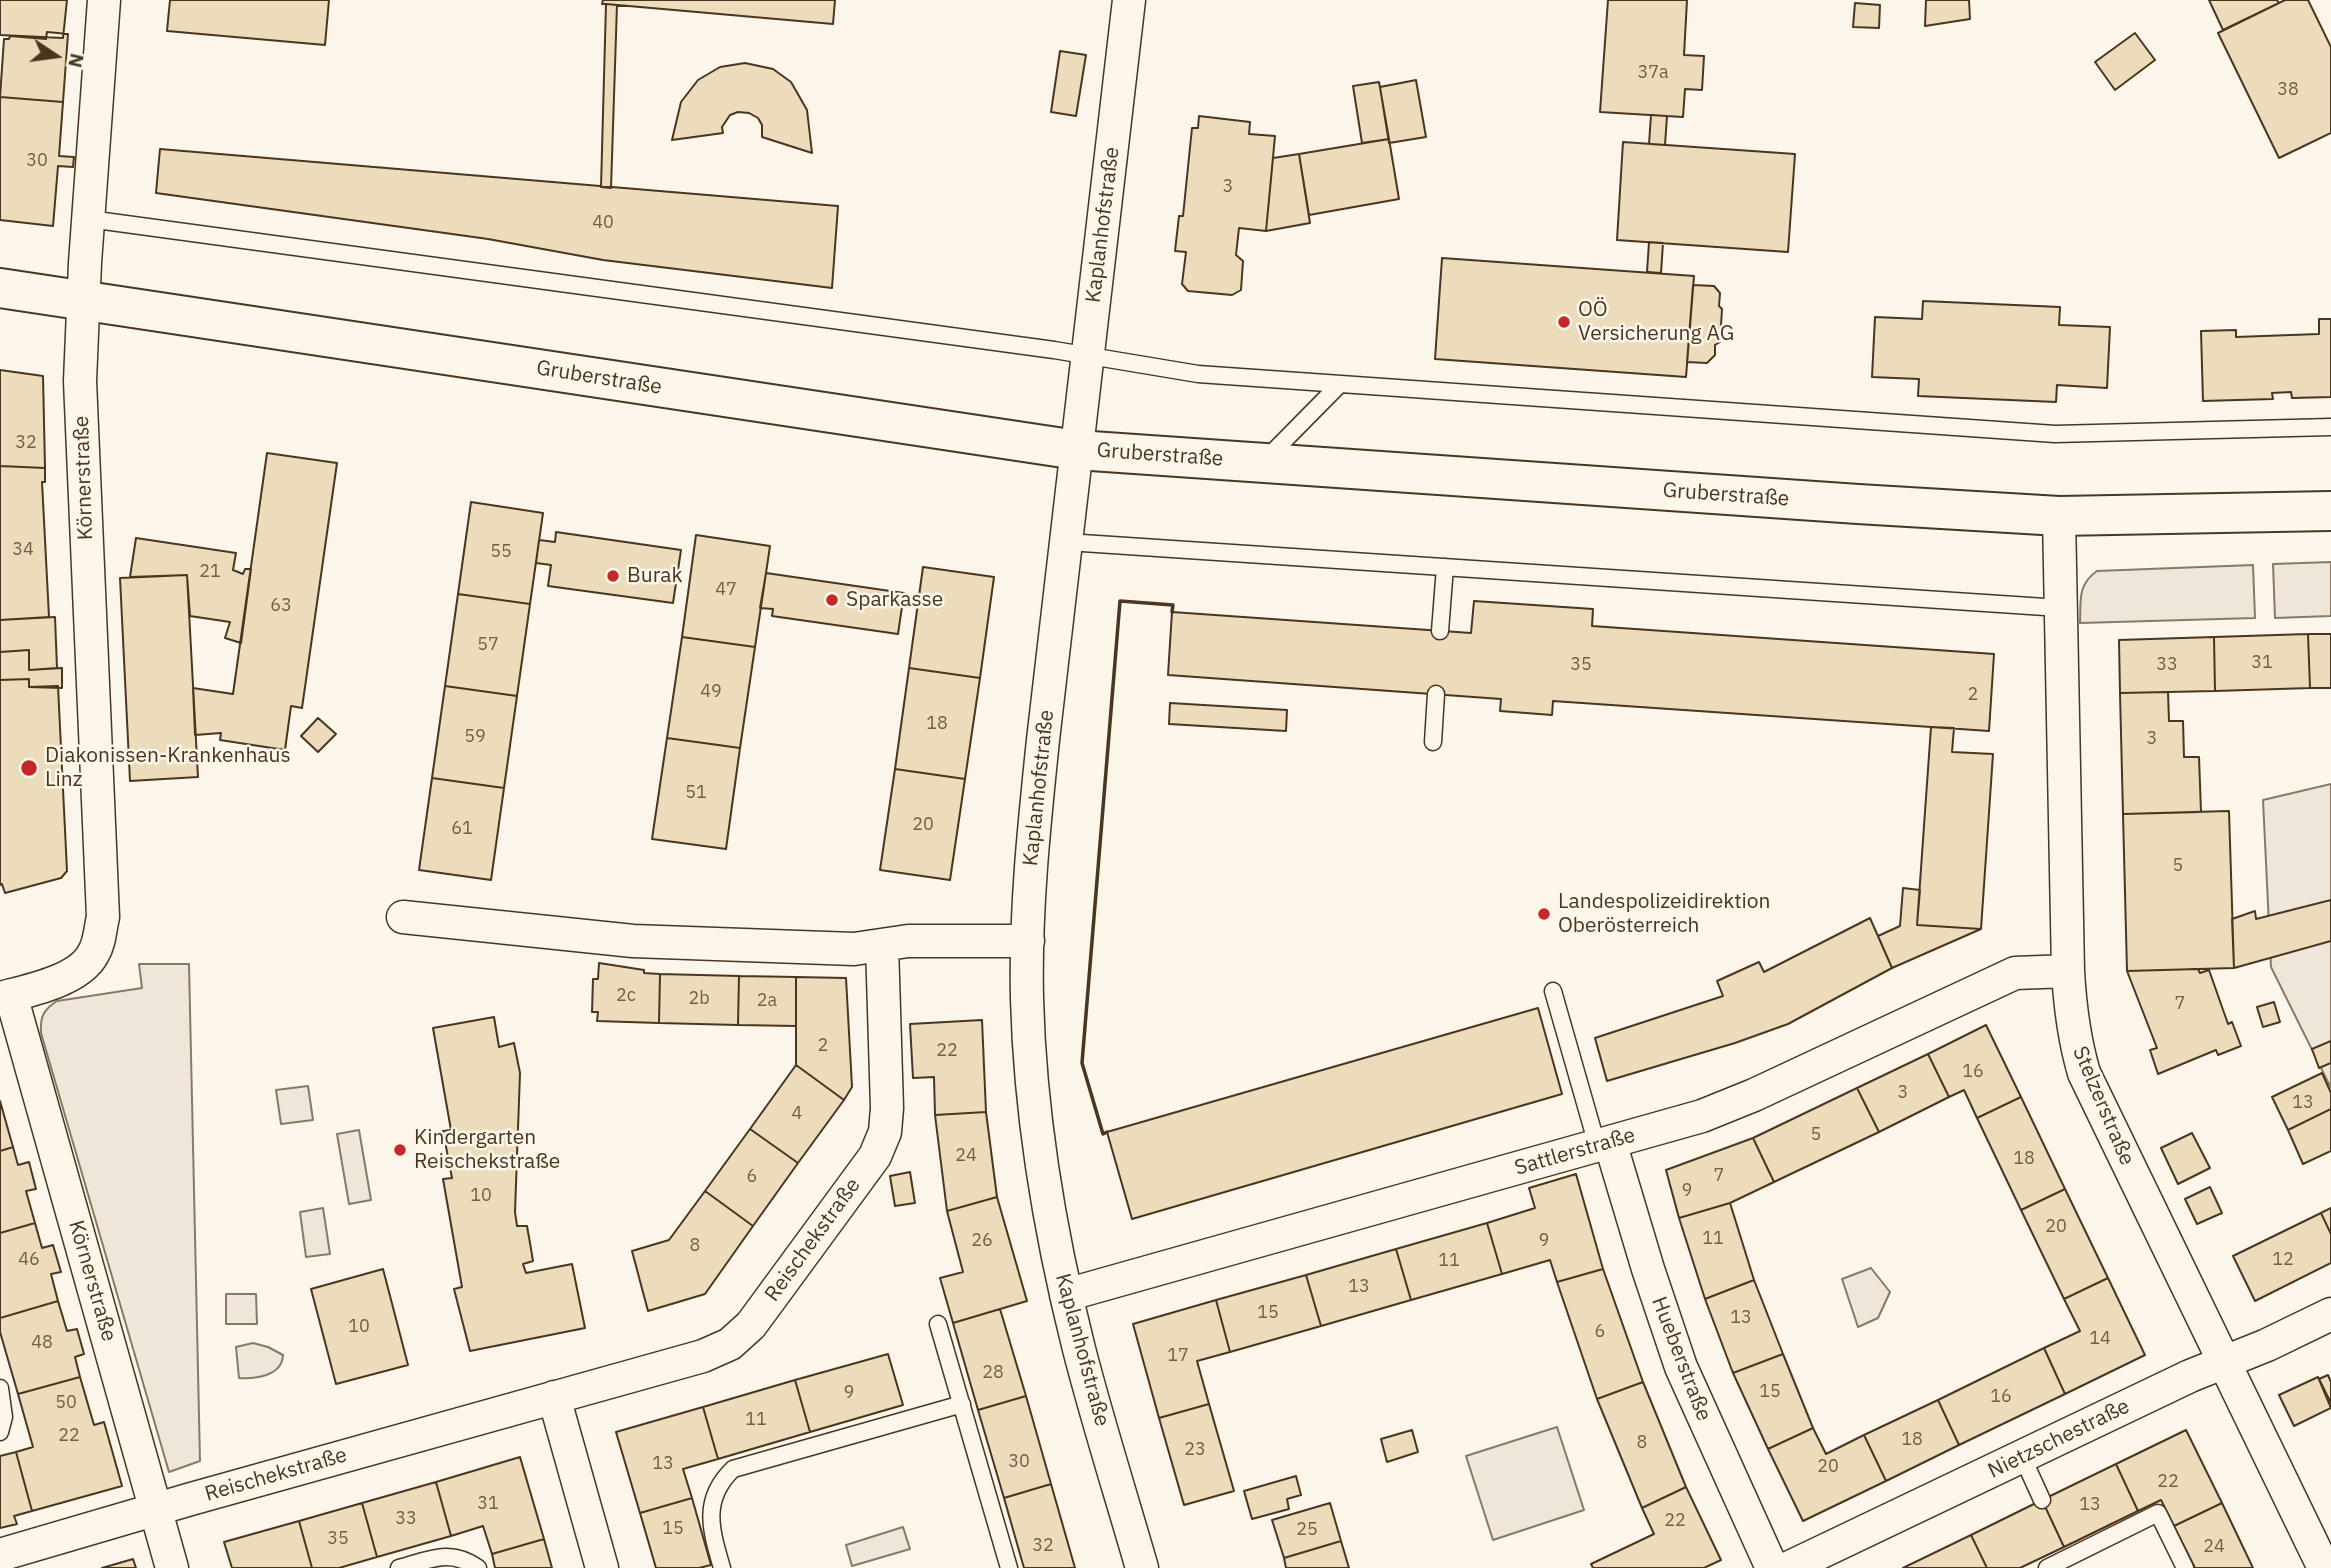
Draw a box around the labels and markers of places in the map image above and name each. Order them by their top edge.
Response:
place label: OÖ Versicherung AG [1578,297,1734,347]
marker: OÖ Versicherung AG [1556,314,1572,330]
place label: Burak [627,563,683,589]
marker: Burak [605,568,621,584]
place label: Sparkasse [846,587,943,613]
marker: Sparkasse [824,592,840,608]
place label: Diakonissen-Krankenhaus Linz [45,743,291,793]
marker: Diakonissen-Krankenhaus Linz [19,758,39,778]
place label: Landespolizeidirektion Oberösterreich [1558,889,1771,939]
marker: Landespolizeidirektion Oberösterreich [1536,906,1552,922]
place label: Kindergarten Reischekstraße [414,1125,560,1175]
marker: Kindergarten Reischekstraße [392,1142,408,1158]

